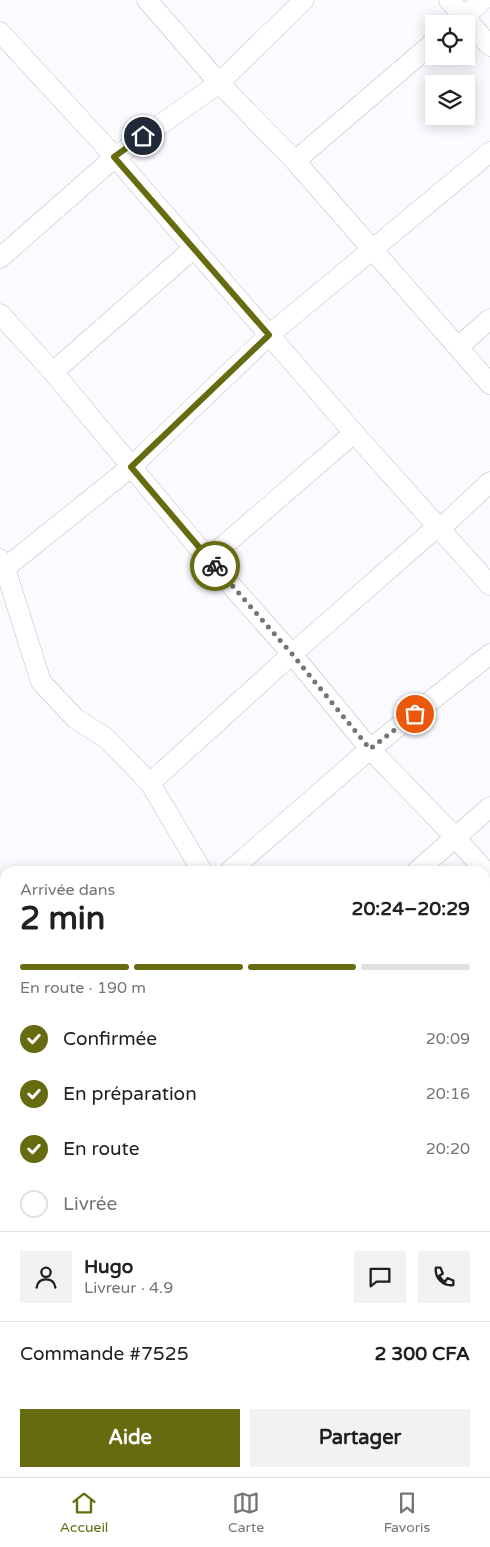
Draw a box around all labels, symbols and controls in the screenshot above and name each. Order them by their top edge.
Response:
map controls [425,15,475,125]
button: locate [425,15,475,65]
button: layers [425,75,475,125]
pin [122,115,164,157]
icon: home [129,122,157,150]
courier [190,541,240,591]
icon: bike [201,552,229,580]
pin [394,693,436,735]
icon: bag [401,700,429,728]
text: Arrivée dans [20,880,115,900]
text: 20:24–20:29 [351,898,470,920]
text: 2 min [20,900,105,938]
text: En route · 190 m [20,978,146,998]
icon: check [20,1025,48,1053]
text: Confirmée [63,1028,157,1050]
text: 20:09 [426,1029,470,1049]
icon: check [20,1080,48,1108]
text: En préparation [63,1083,197,1105]
text: 20:16 [426,1084,470,1104]
icon: check [20,1135,48,1163]
text: En route [63,1138,140,1160]
text: 20:20 [426,1139,470,1159]
text: Livrée [63,1193,117,1215]
button: person [20,1251,72,1303]
button: chat [354,1251,406,1303]
button: phone [418,1251,470,1303]
text: Hugo [84,1256,133,1278]
text: Livreur · 4.9 [84,1278,173,1298]
text: Commande #7525 [20,1343,189,1365]
text: 2 300 CFA [374,1343,470,1365]
button: Aide [20,1409,240,1467]
button: Partager [250,1409,470,1467]
tab: Accueil [60,1489,108,1536]
tab: Carte [228,1489,264,1536]
tab: Favoris [384,1489,430,1536]

